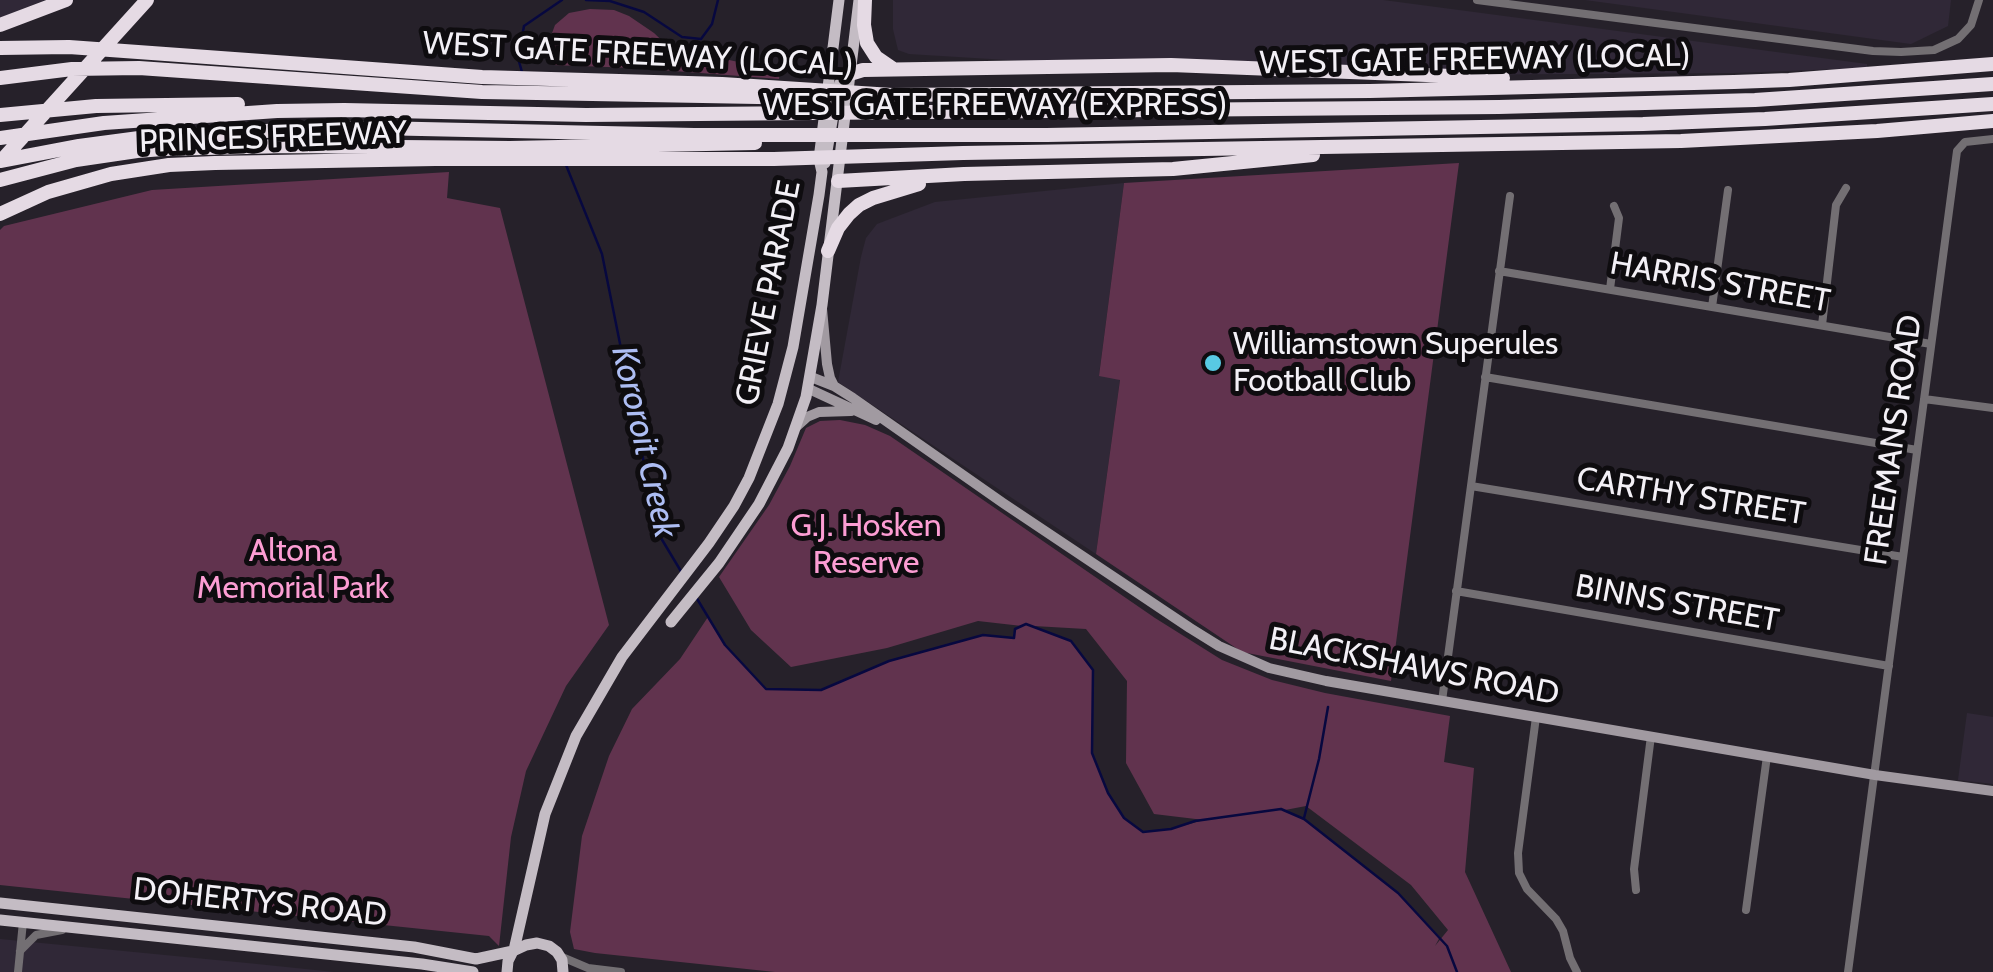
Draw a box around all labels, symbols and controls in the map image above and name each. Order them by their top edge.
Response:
street label: WEST GATE FREEWAY (LOCAL) [422,25,854,85]
street label: WEST GATE FREEWAY (LOCAL) [1259,37,1691,83]
street label: WEST GATE FREEWAY (EXPRESS) [763,87,1227,125]
street label: PRINCES FREEWAY [138,114,408,162]
street label: GRIEVE PARADE [728,177,810,409]
street label: HARRIS STREET [1607,245,1833,321]
street label: FREEMANS ROAD [1857,312,1931,568]
place label: Williamstown Superules Football Club [1233,326,1558,401]
water label: Kororoit Creek [602,342,686,542]
marker: Williamstown Superules Football Club [1202,352,1224,374]
street label: CARTHY STREET [1574,460,1808,534]
park label: G.J. Hosken Reserve [790,508,942,583]
park label: Altona Memorial Park [197,533,389,608]
street label: BINNS STREET [1572,567,1782,641]
street label: BLACKSHAWS ROAD [1266,620,1562,714]
street label: DOHERTYS ROAD [131,871,389,935]

